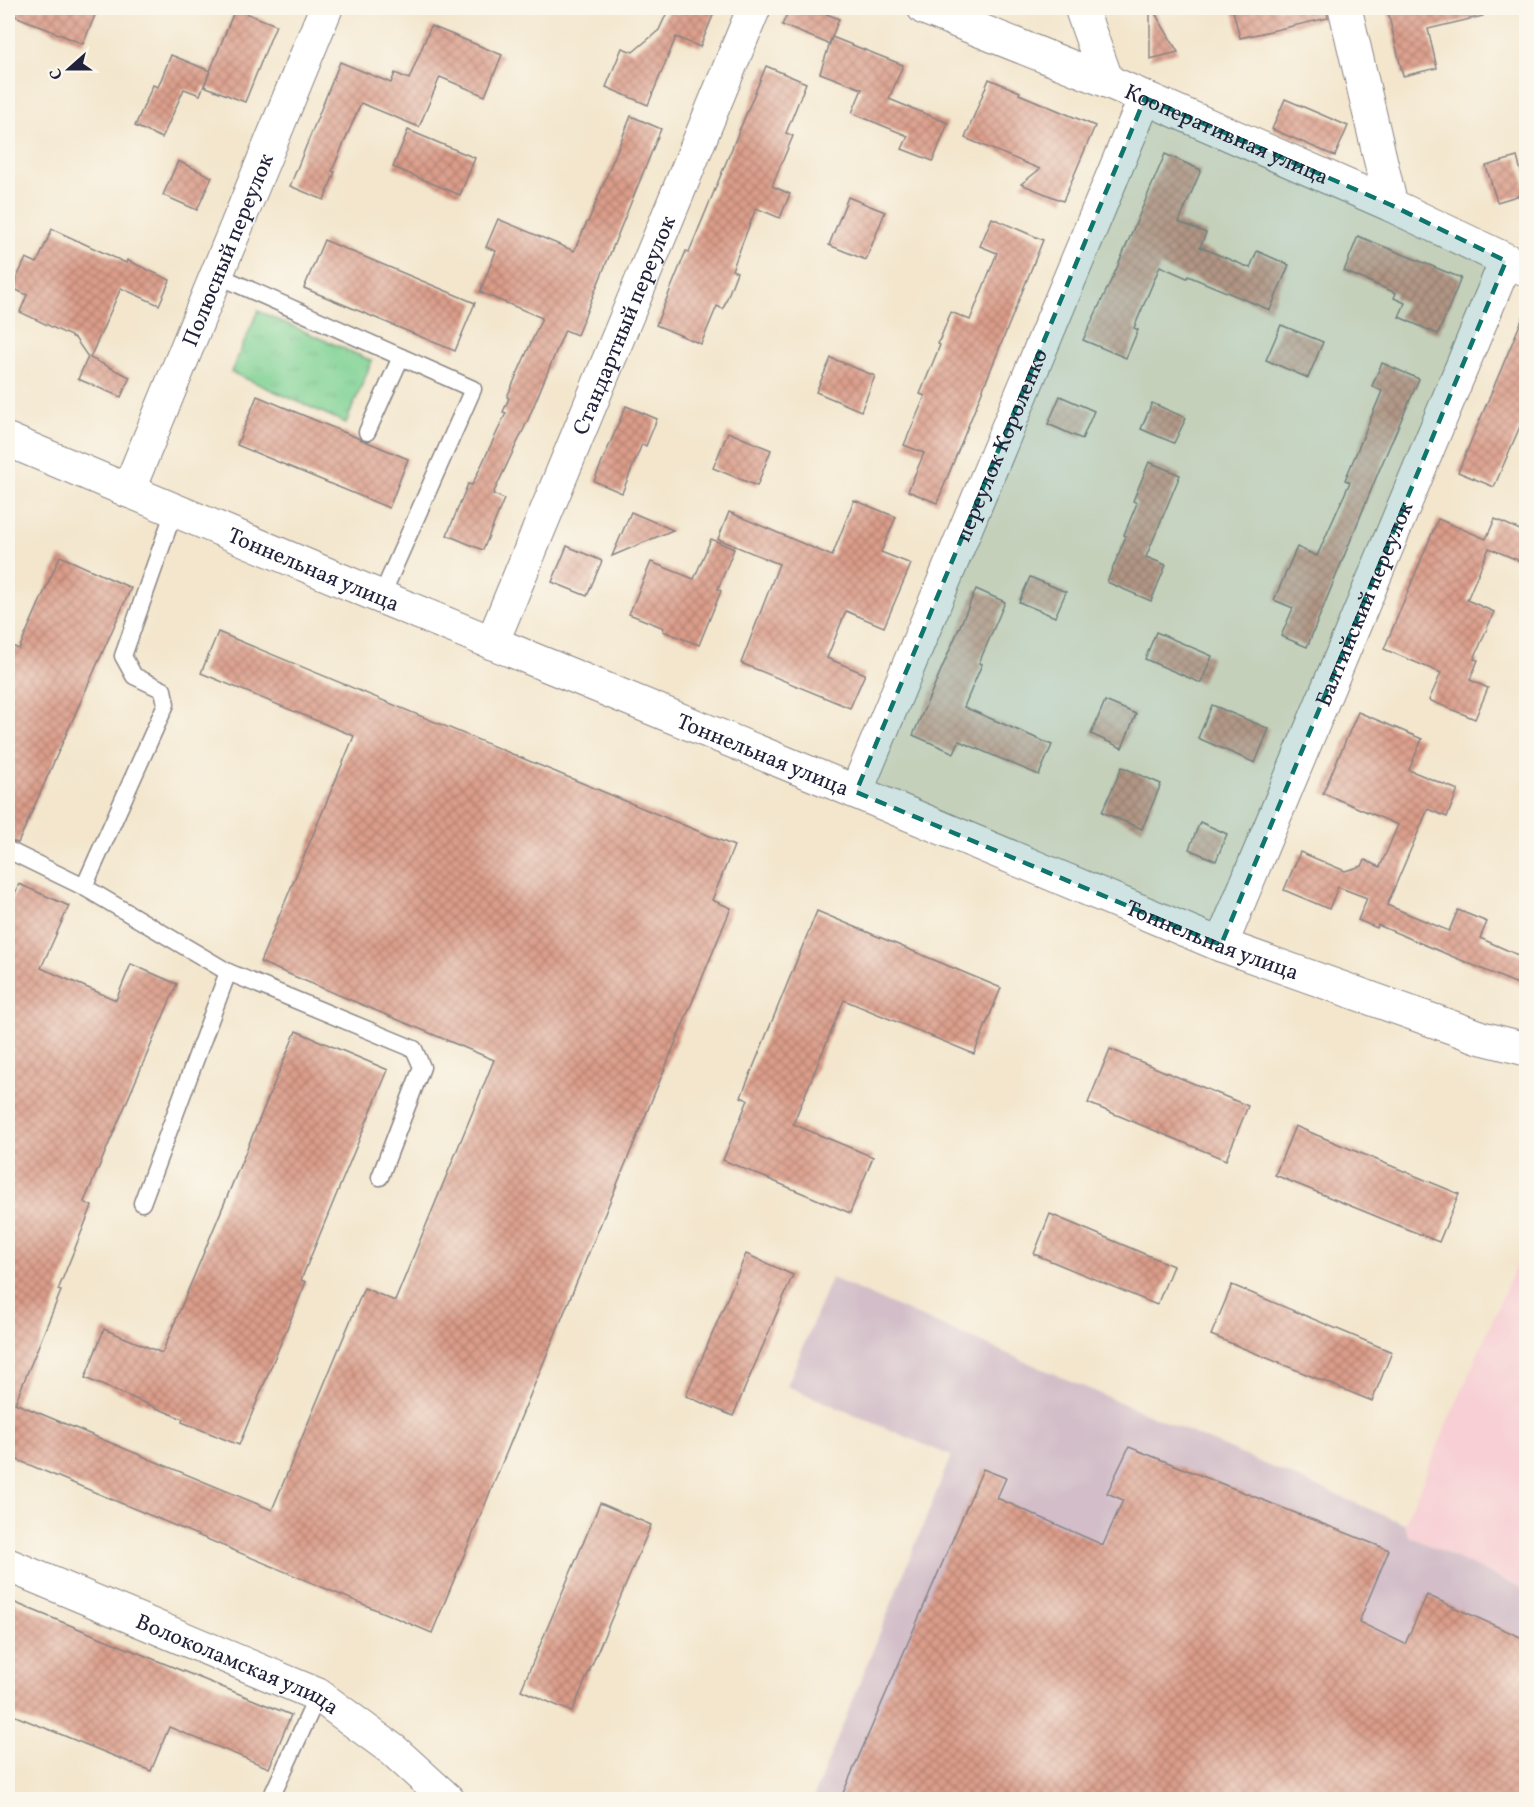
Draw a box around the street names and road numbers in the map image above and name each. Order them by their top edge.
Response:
street label: Кооперативная улица [1119,78,1333,194]
street label: Полюсный переулок [176,149,283,352]
street label: Стандартный переулок [566,211,685,440]
street label: переулок Короленко [949,345,1057,547]
street label: Балтийский переулок [1309,497,1422,712]
street label: Тоннельная улица [222,521,404,621]
street label: Тоннельная улица [671,707,853,806]
street label: Тоннельная улица [1120,894,1303,989]
street label: Волоколамская улица [130,1607,345,1723]

